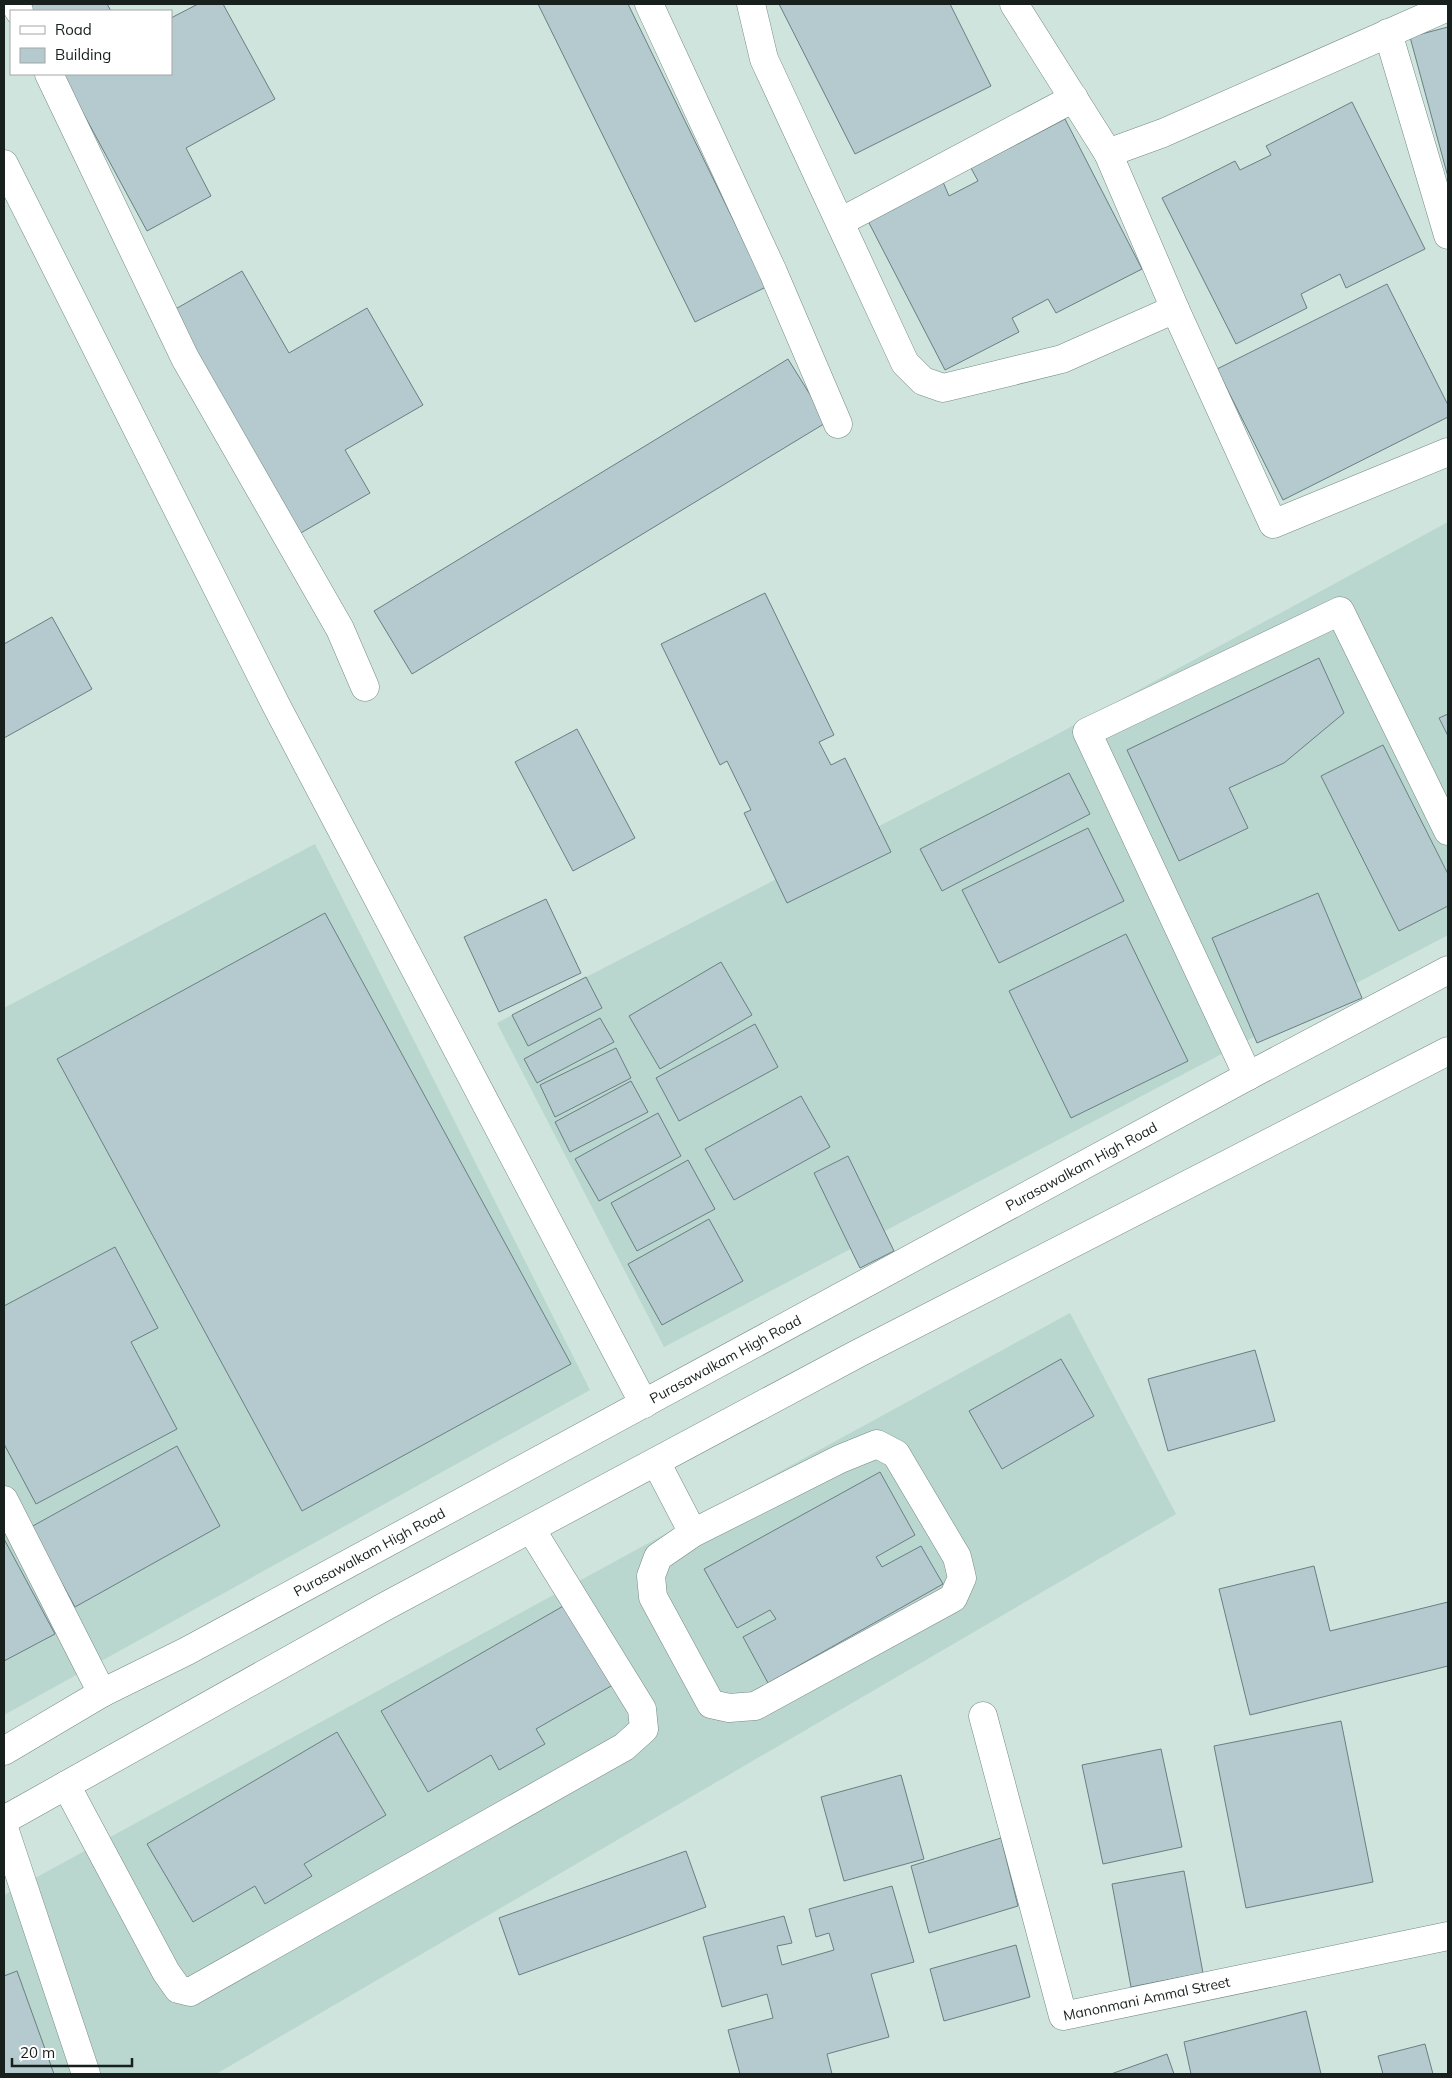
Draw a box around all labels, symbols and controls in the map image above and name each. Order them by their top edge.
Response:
legend [10,10,172,75]
text: Road [55,20,92,39]
text: Building [55,45,111,64]
street label: Purasawalkam High Road [1002,1118,1160,1215]
street label: Purasawalkam High Road [646,1311,804,1408]
street label: Purasawalkam High Road [290,1504,448,1601]
street label: Manonmani Ammal Street [1062,1972,1232,2025]
scale bar [12,2036,132,2068]
text: 20 m [20,2043,55,2062]

